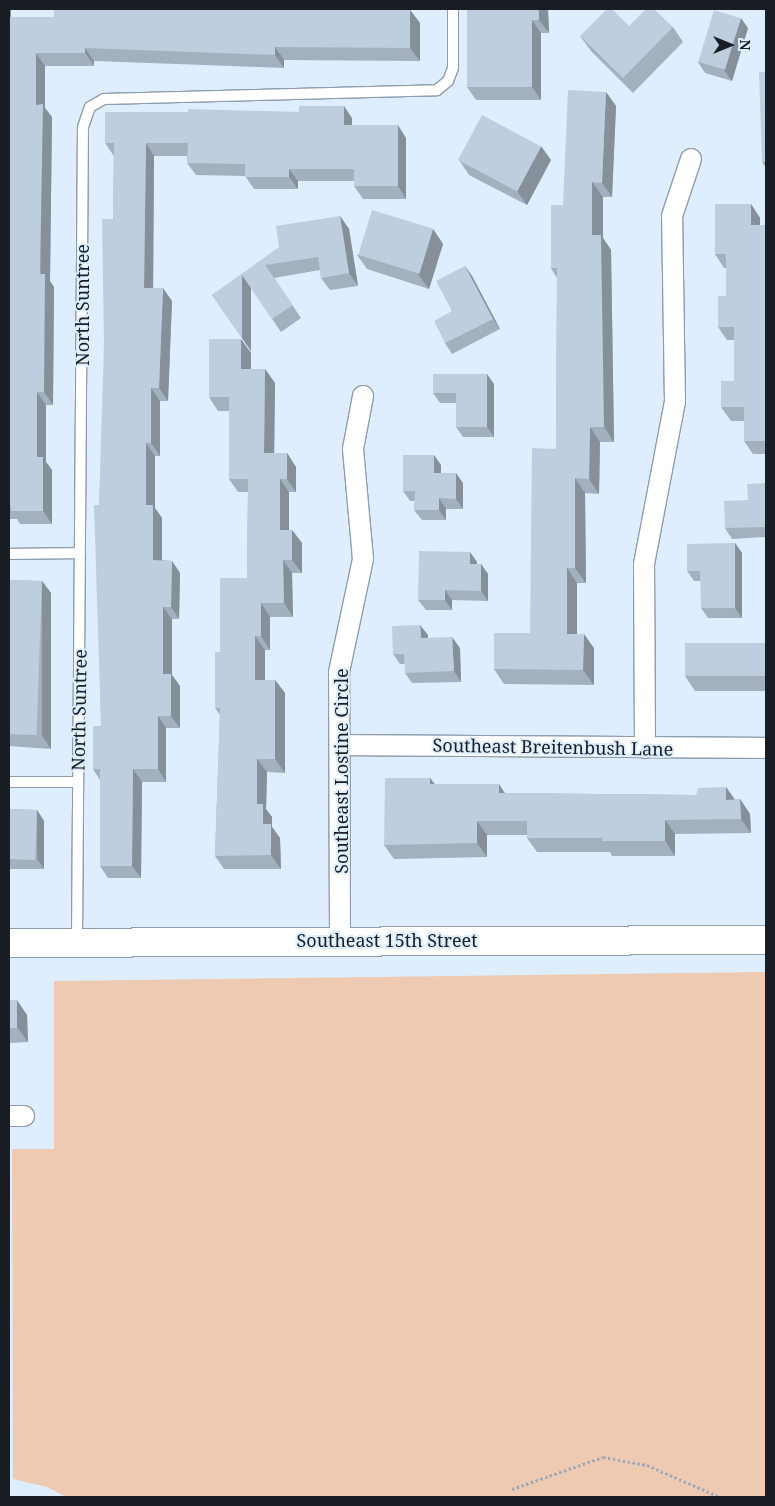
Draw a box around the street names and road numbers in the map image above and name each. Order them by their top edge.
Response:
street label: North Suntree [71,244,93,366]
street label: North Suntree [67,649,91,771]
street label: Southeast Lostine Circle [330,668,352,874]
street label: Southeast Breitenbush Lane [432,734,674,760]
street label: Southeast 15th Street [296,929,478,951]

